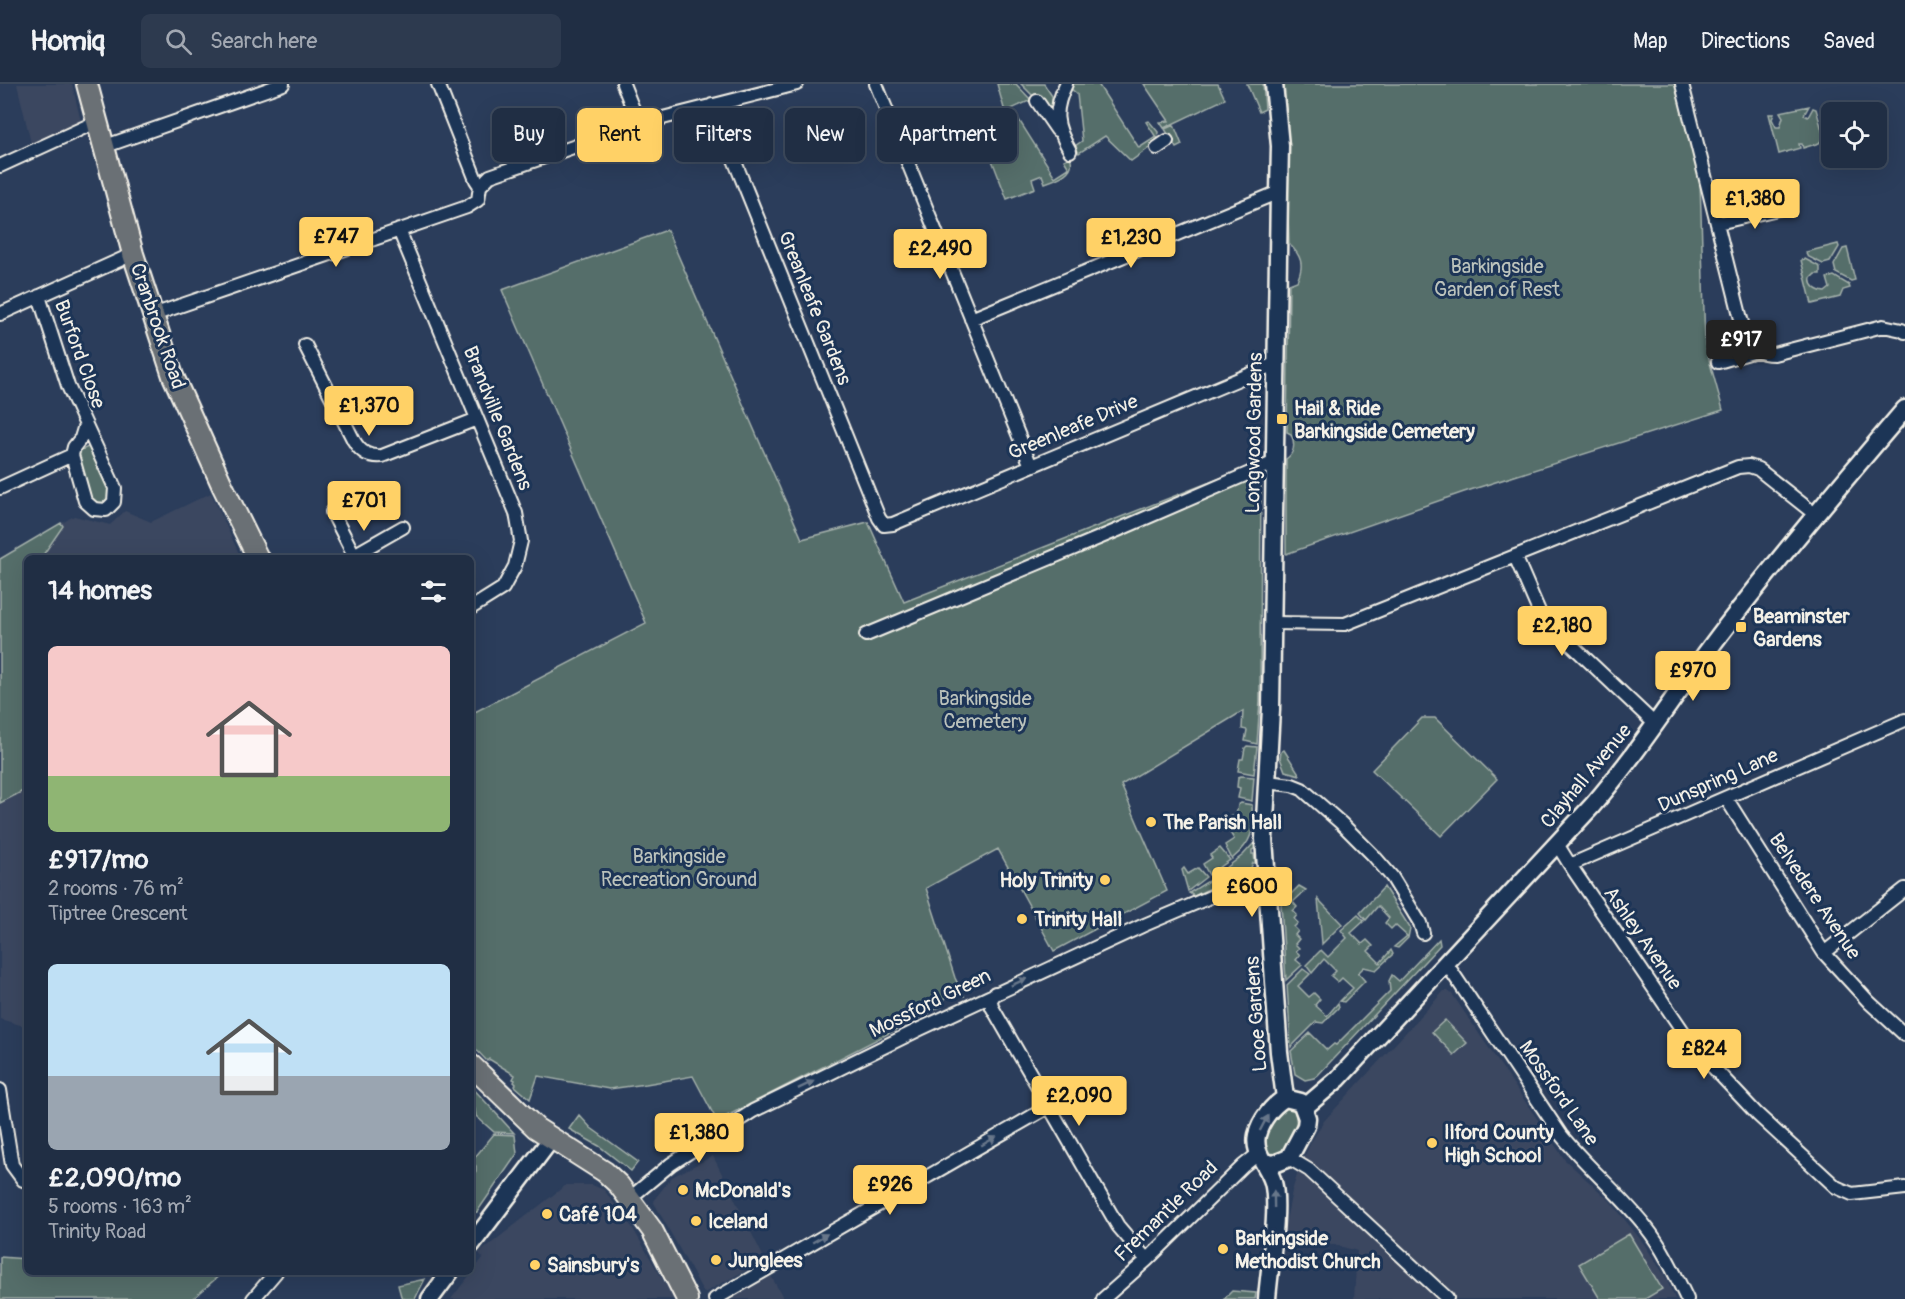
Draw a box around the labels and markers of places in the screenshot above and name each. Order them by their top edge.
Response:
pin: £1,380 [1706,179,1804,230]
pin: £747 [300,217,372,268]
pin: £1,230 [1082,218,1180,269]
pin: £2,490 [891,229,989,280]
pin: £917 [1705,320,1777,371]
pin: £1,370 [320,386,418,437]
place label: Hail & Ride Barkingside Cemetery [1294,396,1475,444]
marker: Hail & Ride Barkingside Cemetery [1275,412,1289,426]
pin: £701 [328,481,400,532]
place label: Beaminster Gardens [1753,604,1850,652]
pin: £2,180 [1513,606,1611,657]
marker: Beaminster Gardens [1734,620,1748,634]
pin: £970 [1657,651,1729,702]
place label: The Parish Hall [1162,810,1282,835]
marker: The Parish Hall [1144,815,1158,829]
pin: £600 [1216,867,1288,918]
place label: Holy Trinity [999,868,1093,893]
marker: Holy Trinity [1098,873,1112,887]
place label: Trinity Hall [1033,907,1122,932]
marker: Trinity Hall [1015,912,1029,926]
pin: £824 [1668,1029,1740,1080]
pin: £2,090 [1030,1076,1128,1127]
pin: £1,380 [650,1113,748,1164]
place label: Ilford County High School [1444,1120,1554,1168]
marker: Ilford County High School [1425,1136,1439,1150]
pin: £926 [854,1165,926,1216]
place label: McDonald's [695,1178,791,1203]
marker: McDonald's [676,1183,690,1197]
place label: Café 104 [559,1202,637,1227]
marker: Café 104 [540,1207,554,1221]
place label: Iceland [708,1209,768,1234]
marker: Iceland [689,1214,703,1228]
place label: Barkingside Methodist Church [1235,1226,1381,1274]
marker: Barkingside Methodist Church [1216,1242,1230,1256]
place label: Junglees [728,1248,802,1273]
place label: Sainsbury's [547,1253,639,1278]
marker: Junglees [709,1253,723,1267]
marker: Sainsbury's [528,1258,542,1272]

